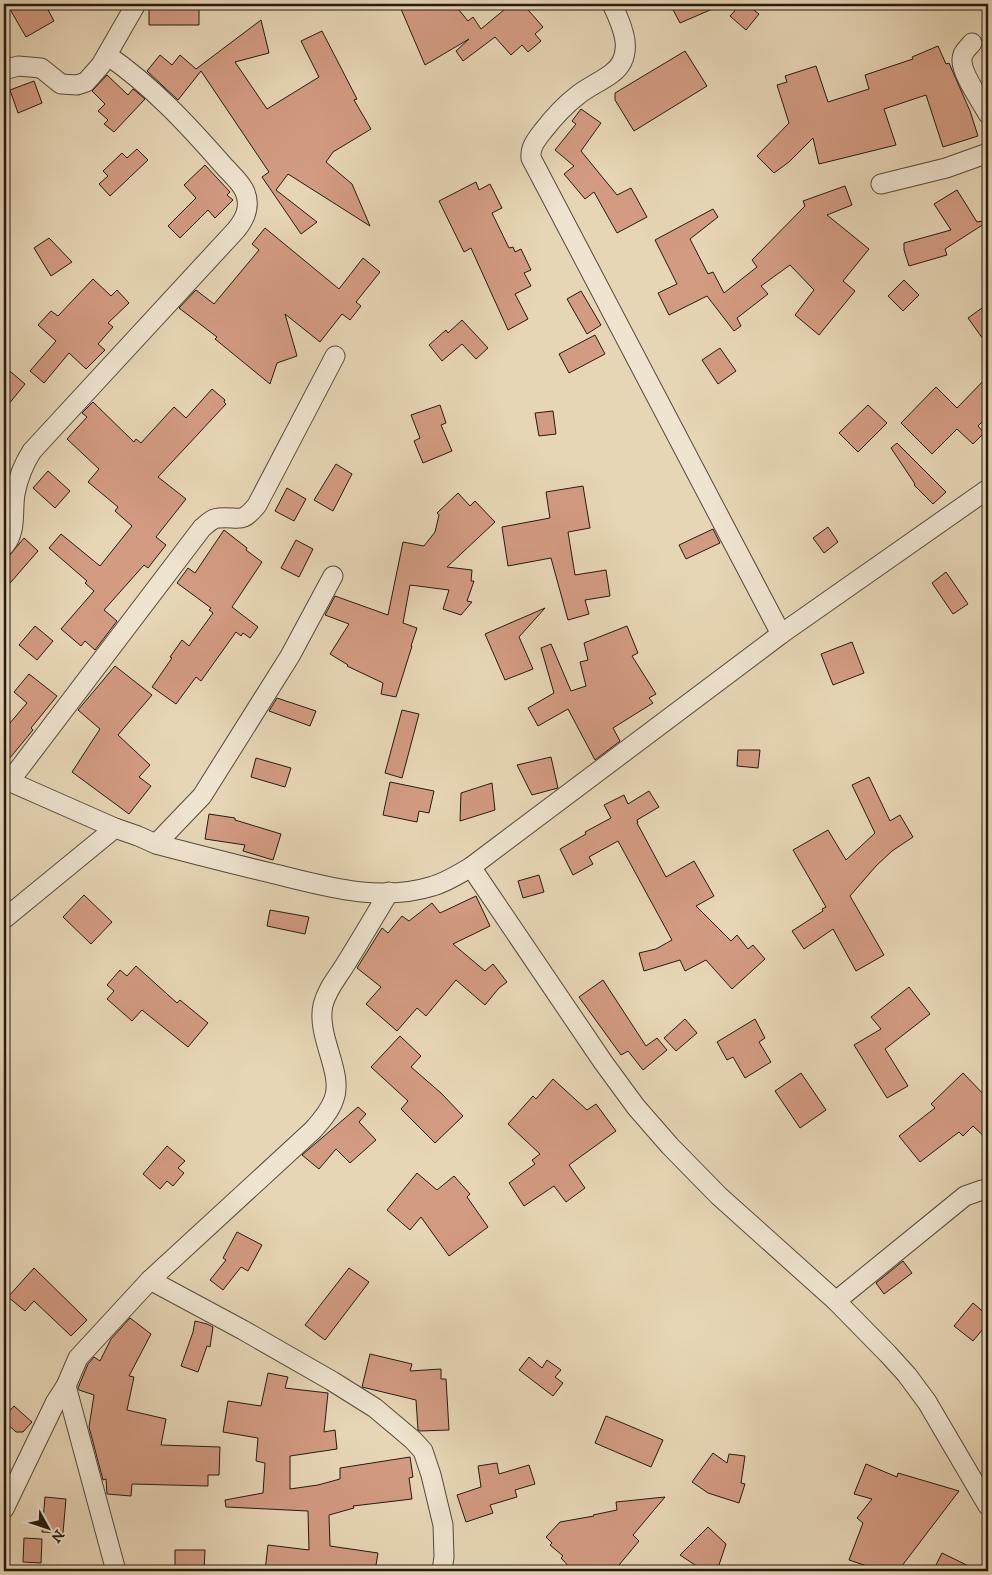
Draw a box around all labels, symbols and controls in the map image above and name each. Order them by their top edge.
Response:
north arrow [22,1502,72,1552]
text: N [46,1526,68,1546]

